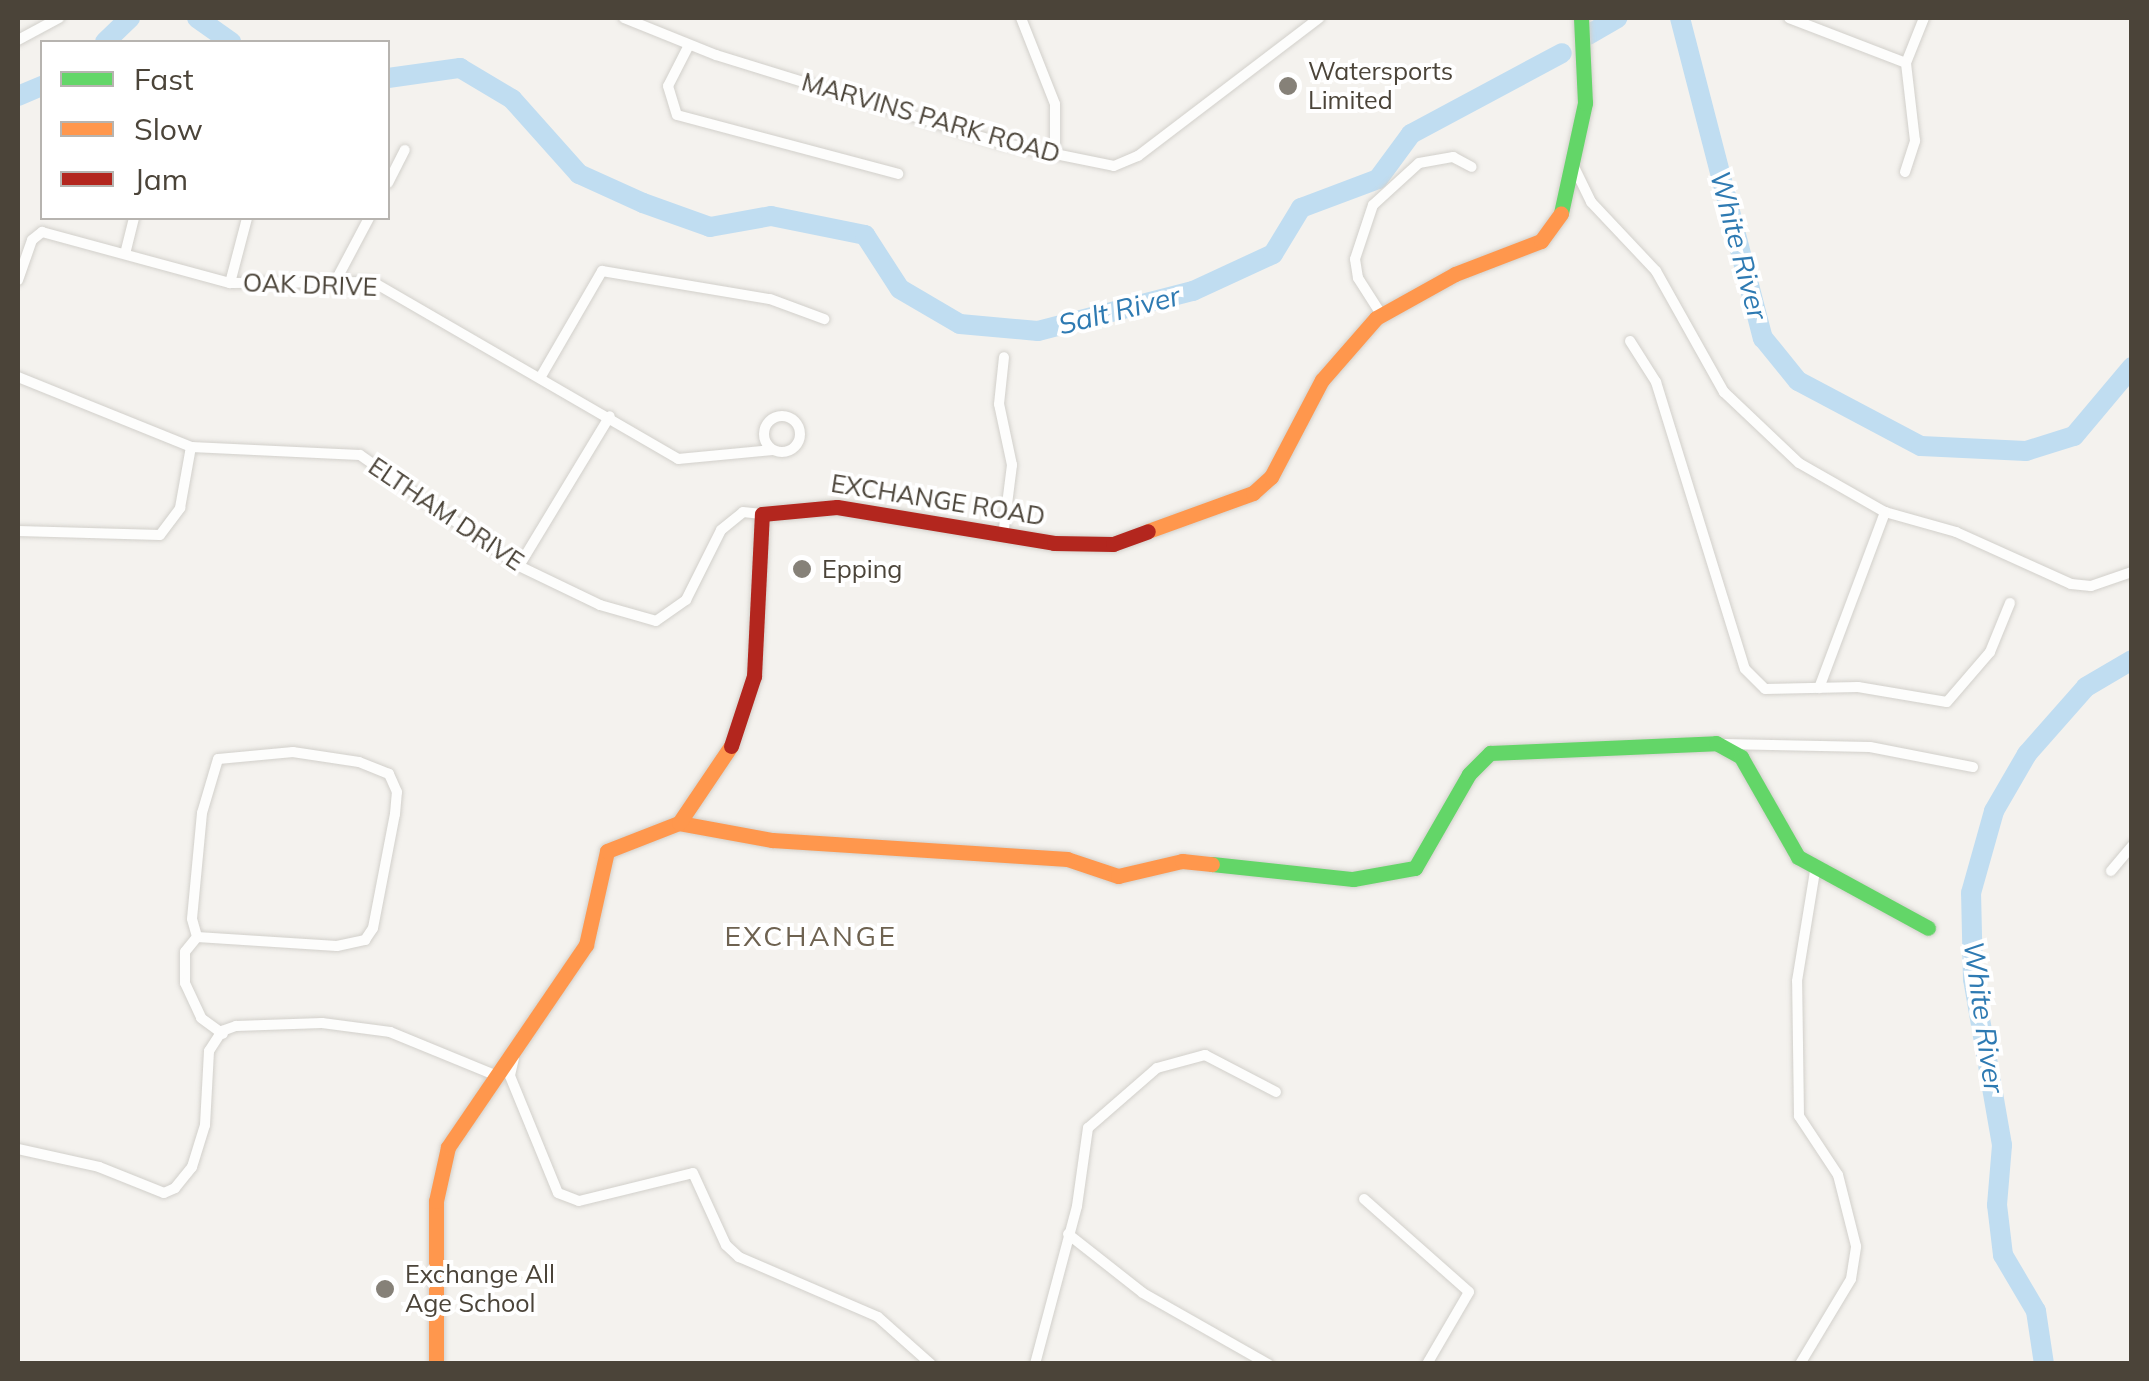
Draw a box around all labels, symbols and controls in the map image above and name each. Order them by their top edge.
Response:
legend [40,40,390,220]
place label: Watersports Limited [1308,57,1453,116]
text: Fast [134,60,194,98]
street label: MARVINS PARK ROAD [798,67,1064,169]
marker: Watersports Limited [1277,75,1299,97]
text: Slow [134,110,203,148]
text: Jam [134,160,188,198]
water label: White River [1703,167,1775,323]
street label: OAK DRIVE [242,268,378,302]
water label: Salt River [1055,279,1183,341]
street label: ELTHAM DRIVE [363,451,529,577]
street label: EXCHANGE ROAD [829,468,1047,532]
place label: Epping [822,554,902,584]
marker: Epping [791,558,813,580]
district label: EXCHANGE [725,919,897,953]
water label: White River [1957,939,2011,1095]
place label: Exchange All Age School [405,1260,555,1319]
marker: Exchange All Age School [374,1278,396,1300]

